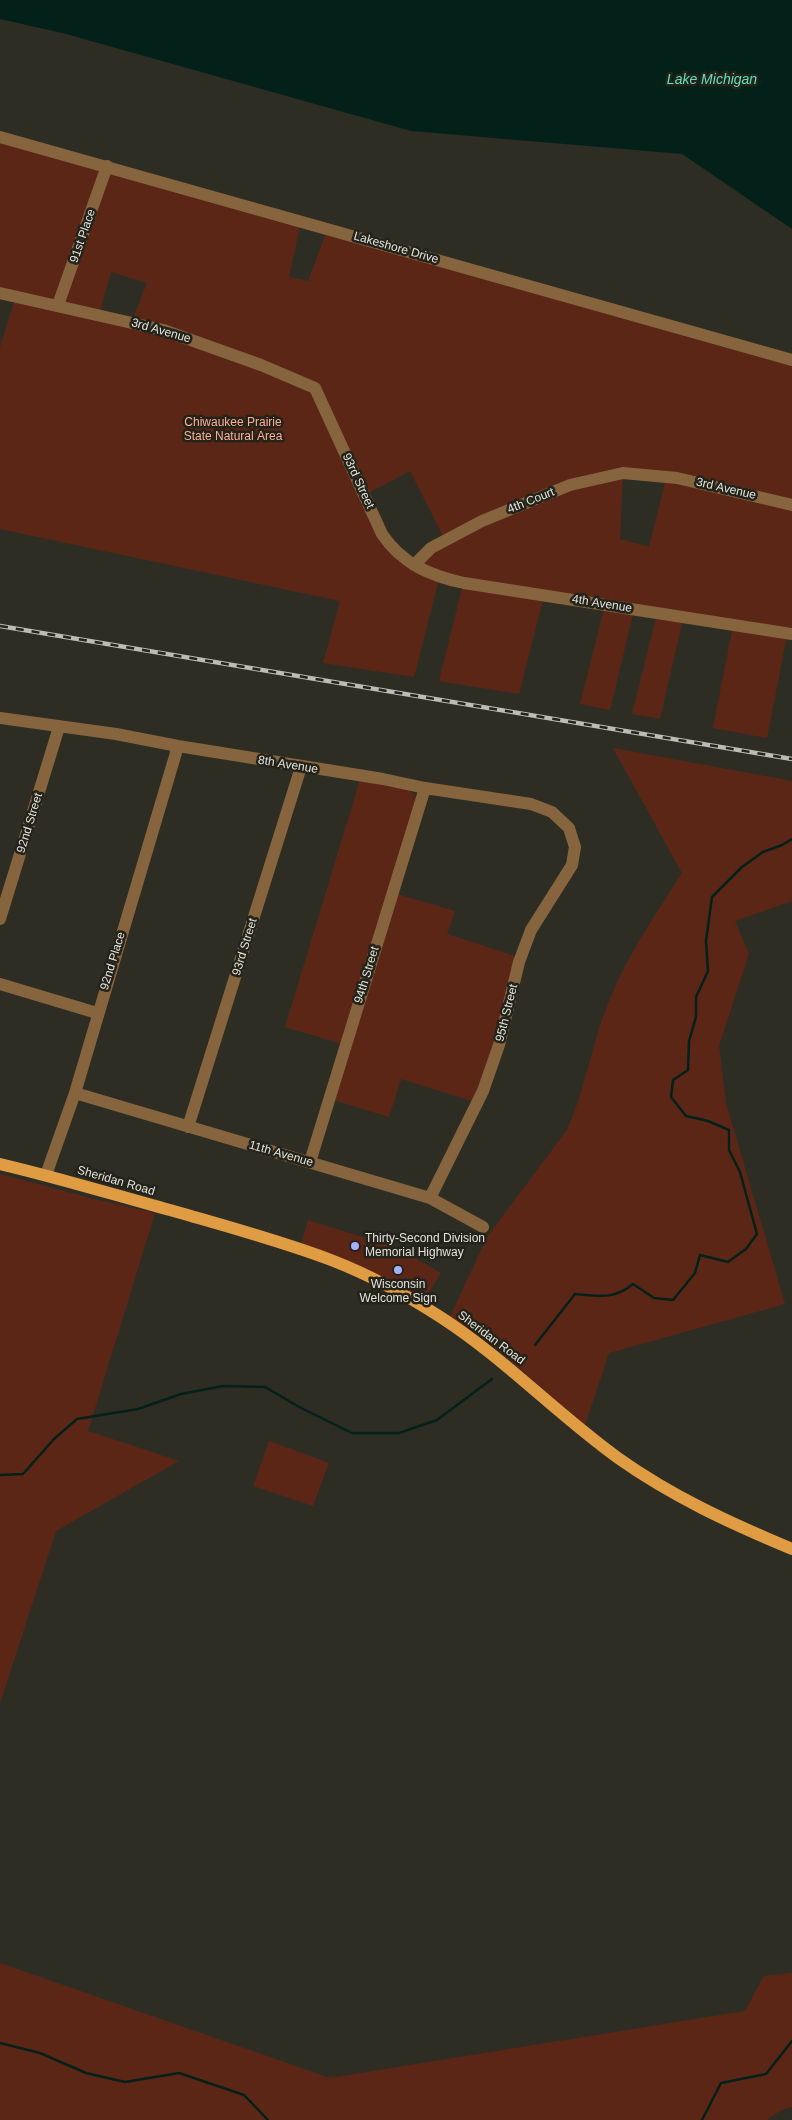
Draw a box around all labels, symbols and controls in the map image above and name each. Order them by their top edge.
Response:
water label: Lake Michigan [667,72,757,88]
street label: 91st Place [67,207,99,265]
street label: Lakeshore Drive [352,229,440,267]
street label: 3rd Avenue [130,316,192,346]
park label: Chiwaukee Prairie State Natural Area [184,416,282,444]
street label: 93rd Street [339,451,377,511]
street label: 3rd Avenue [695,475,757,503]
street label: 4th Court [505,485,557,517]
street label: 4th Avenue [571,592,633,616]
street label: 8th Avenue [257,753,319,777]
street label: 92nd Street [14,791,46,855]
street label: 93rd Street [229,917,261,977]
street label: 92nd Place [97,930,129,992]
street label: 94th Street [352,945,382,1005]
street label: 95th Street [493,983,521,1043]
street label: 11th Avenue [247,1138,315,1170]
street label: Sheridan Road [76,1163,156,1199]
place label: Thirty-Second Division Memorial Highway [365,1232,485,1260]
marker: Thirty-Second Division Memorial Highway [349,1240,361,1252]
marker: Wisconsin Welcome Sign [392,1264,404,1276]
place label: Wisconsin Welcome Sign [359,1278,437,1306]
street label: Sheridan Road [455,1308,527,1368]

